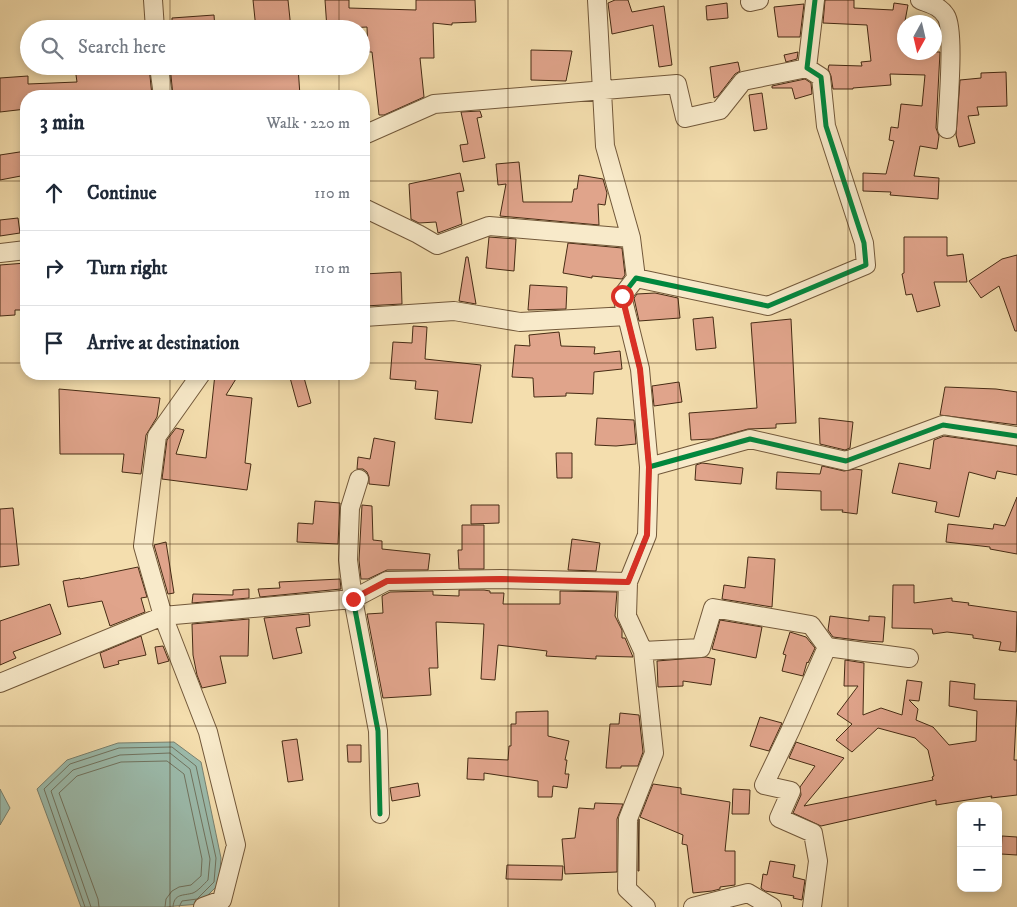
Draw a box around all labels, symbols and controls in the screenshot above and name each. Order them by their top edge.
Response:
north arrow [897,15,942,60]
search box [20,20,370,75]
icon: search [38,34,66,62]
text: Search here [78,36,166,59]
text: 3 min [40,110,85,136]
text: Walk · 220 m [266,113,350,133]
icon: ahead [40,179,68,207]
text: Continue [87,182,157,205]
text: 110 m [314,183,350,203]
icon: right [40,254,68,282]
text: Turn right [87,257,167,280]
text: 110 m [314,258,350,278]
route start [611,285,634,308]
icon: arrive [40,329,68,357]
text: Arrive at destination [87,332,239,355]
route end [342,588,365,611]
map controls [957,802,1002,892]
button: + [957,802,1002,847]
button: − [957,847,1002,892]

